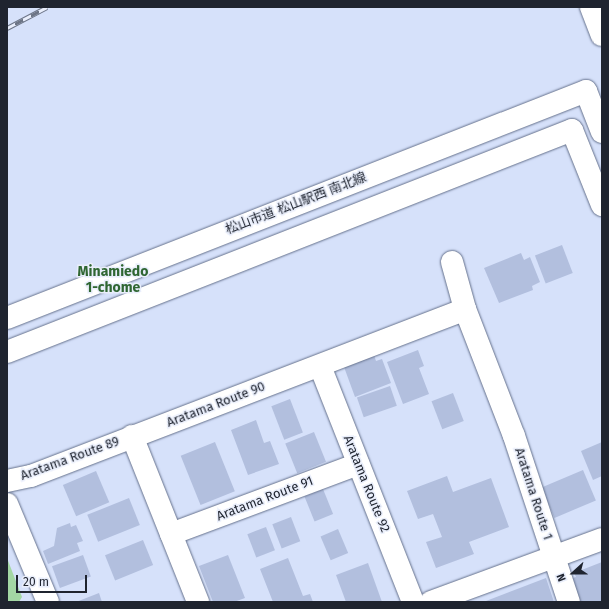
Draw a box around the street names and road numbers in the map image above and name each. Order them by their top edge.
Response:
street label: 松山市道 松山駅西 南北線 [223,170,369,238]
street label: Aratama Route 90 [164,379,268,431]
street label: Aratama Route 92 [339,433,393,535]
street label: Aratama Route 89 [18,434,122,484]
street label: Aratama Route 1 [511,446,555,542]
street label: Aratama Route 91 [214,473,316,525]

